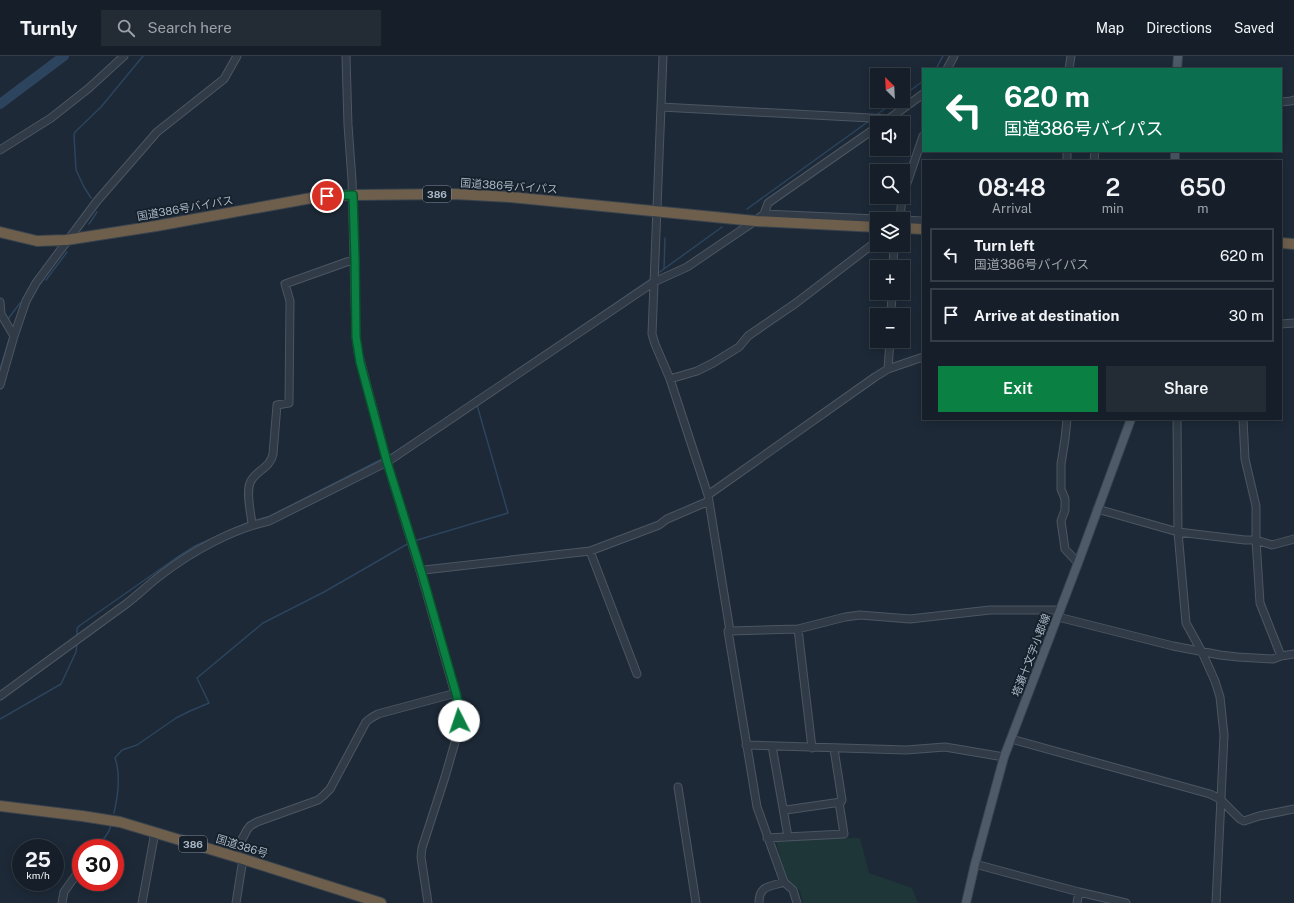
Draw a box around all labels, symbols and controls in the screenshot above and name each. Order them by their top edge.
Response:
search box [101,10,381,46]
text: Turnly [20,17,77,39]
icon: search [115,17,137,39]
text: Search here [147,19,232,36]
text: Map [1096,20,1124,36]
text: Directions [1146,20,1212,36]
text: Saved [1234,20,1274,36]
north arrow [870,68,910,108]
map controls [870,68,910,348]
text: 620 m [1004,80,1090,113]
icon: left [938,84,990,136]
button: sound [870,116,910,156]
text: 国道386号バイパス [1004,118,1164,139]
button: search [870,164,910,204]
text: 08:48 [978,173,1046,201]
text: 2 [1105,173,1120,201]
text: 650 [1180,173,1226,201]
street label: 国道386号バイパス [460,177,558,195]
pin [310,179,344,213]
icon: arrive [316,185,338,207]
road number: 386 [423,186,451,202]
street label: 国道386号バイパス [136,194,234,222]
text: Arrival [992,201,1032,216]
text: min [1102,201,1124,216]
text: m [1197,201,1209,216]
button: layers [870,212,910,252]
text: Turn left [974,237,1035,254]
icon: left [940,244,962,266]
text: 620 m [1220,247,1264,264]
text: 国道386号バイパス [974,257,1089,272]
button: + [870,260,910,300]
icon: arrive [940,304,962,326]
text: Arrive at destination [974,307,1119,324]
text: 30 m [1229,307,1264,324]
button: − [870,308,910,348]
button: Exit [938,366,1098,412]
button: Share [1106,366,1266,412]
street label: 塔瀬十文字小郡線 [1010,612,1052,698]
position arrow [438,700,480,742]
street label: 国道386号 [215,832,269,860]
road number: 386 [179,836,207,852]
speed limit sign: 30 [72,839,124,891]
text: 25 [25,848,51,872]
text: km/h [26,869,50,881]

